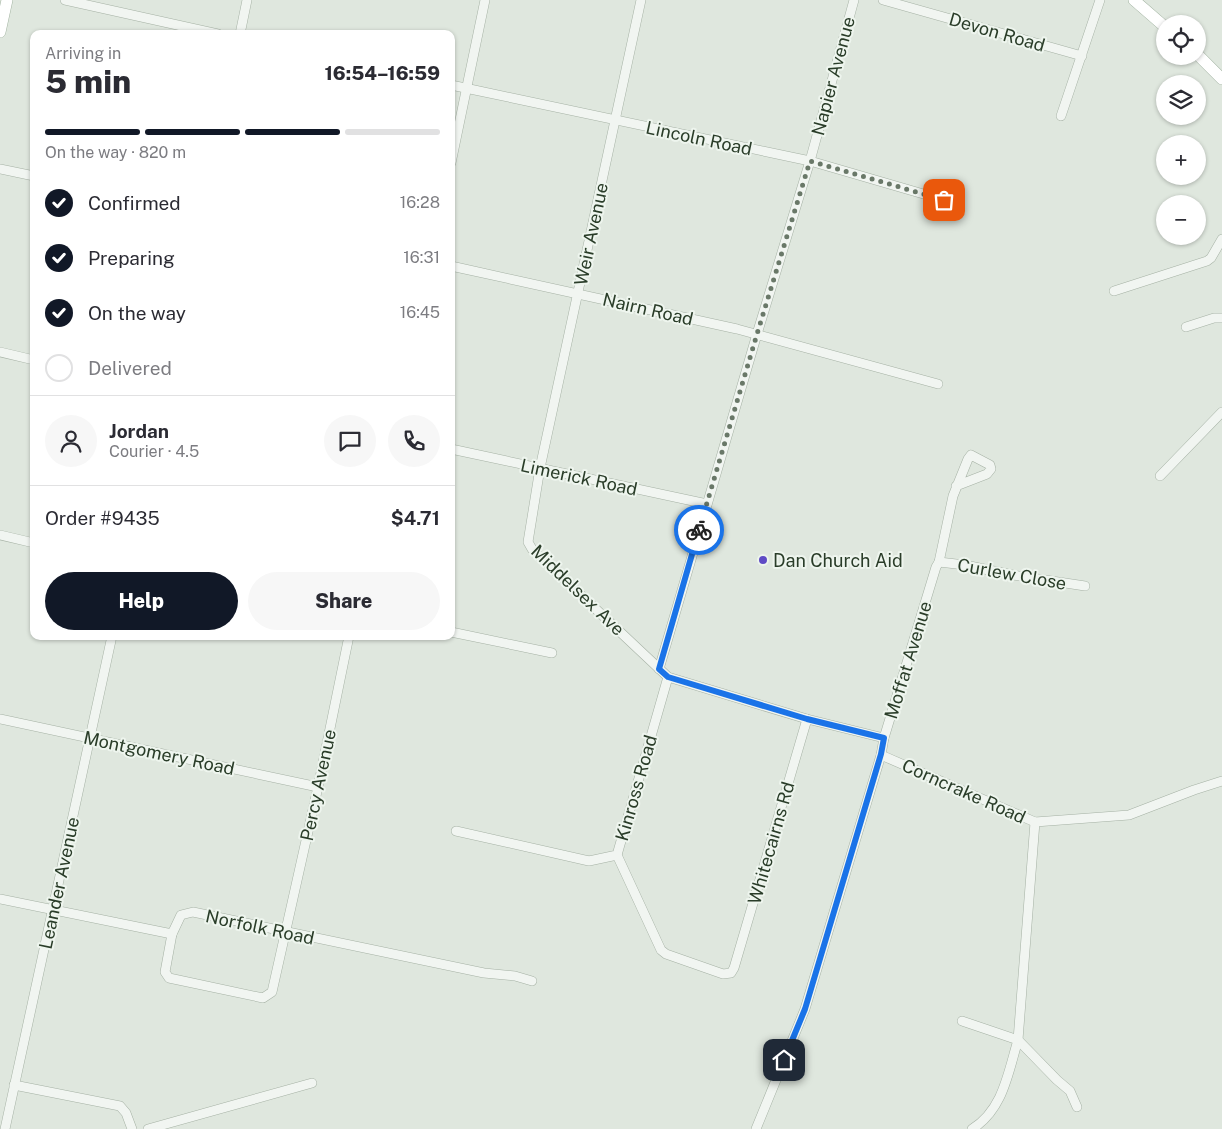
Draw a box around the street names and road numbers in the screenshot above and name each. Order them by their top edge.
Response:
street label: Devon Road [947,8,1047,56]
street label: Napier Avenue [807,14,859,138]
street label: Lincoln Road [644,117,754,159]
street label: Weir Avenue [570,181,612,287]
street label: Nairn Road [601,288,695,330]
street label: Limerick Road [519,454,639,500]
street label: Middelsex Ave [527,540,629,640]
street label: Curlew Close [956,554,1068,594]
street label: Moffat Avenue [880,598,936,722]
street label: Montgomery Road [82,727,236,779]
street label: Percy Avenue [296,727,340,843]
street label: Kinross Road [611,733,661,843]
street label: Corncrake Road [899,754,1029,828]
street label: Whitecairns Rd [743,779,799,907]
street label: Leander Avenue [35,815,83,951]
street label: Norfolk Road [204,905,316,949]

